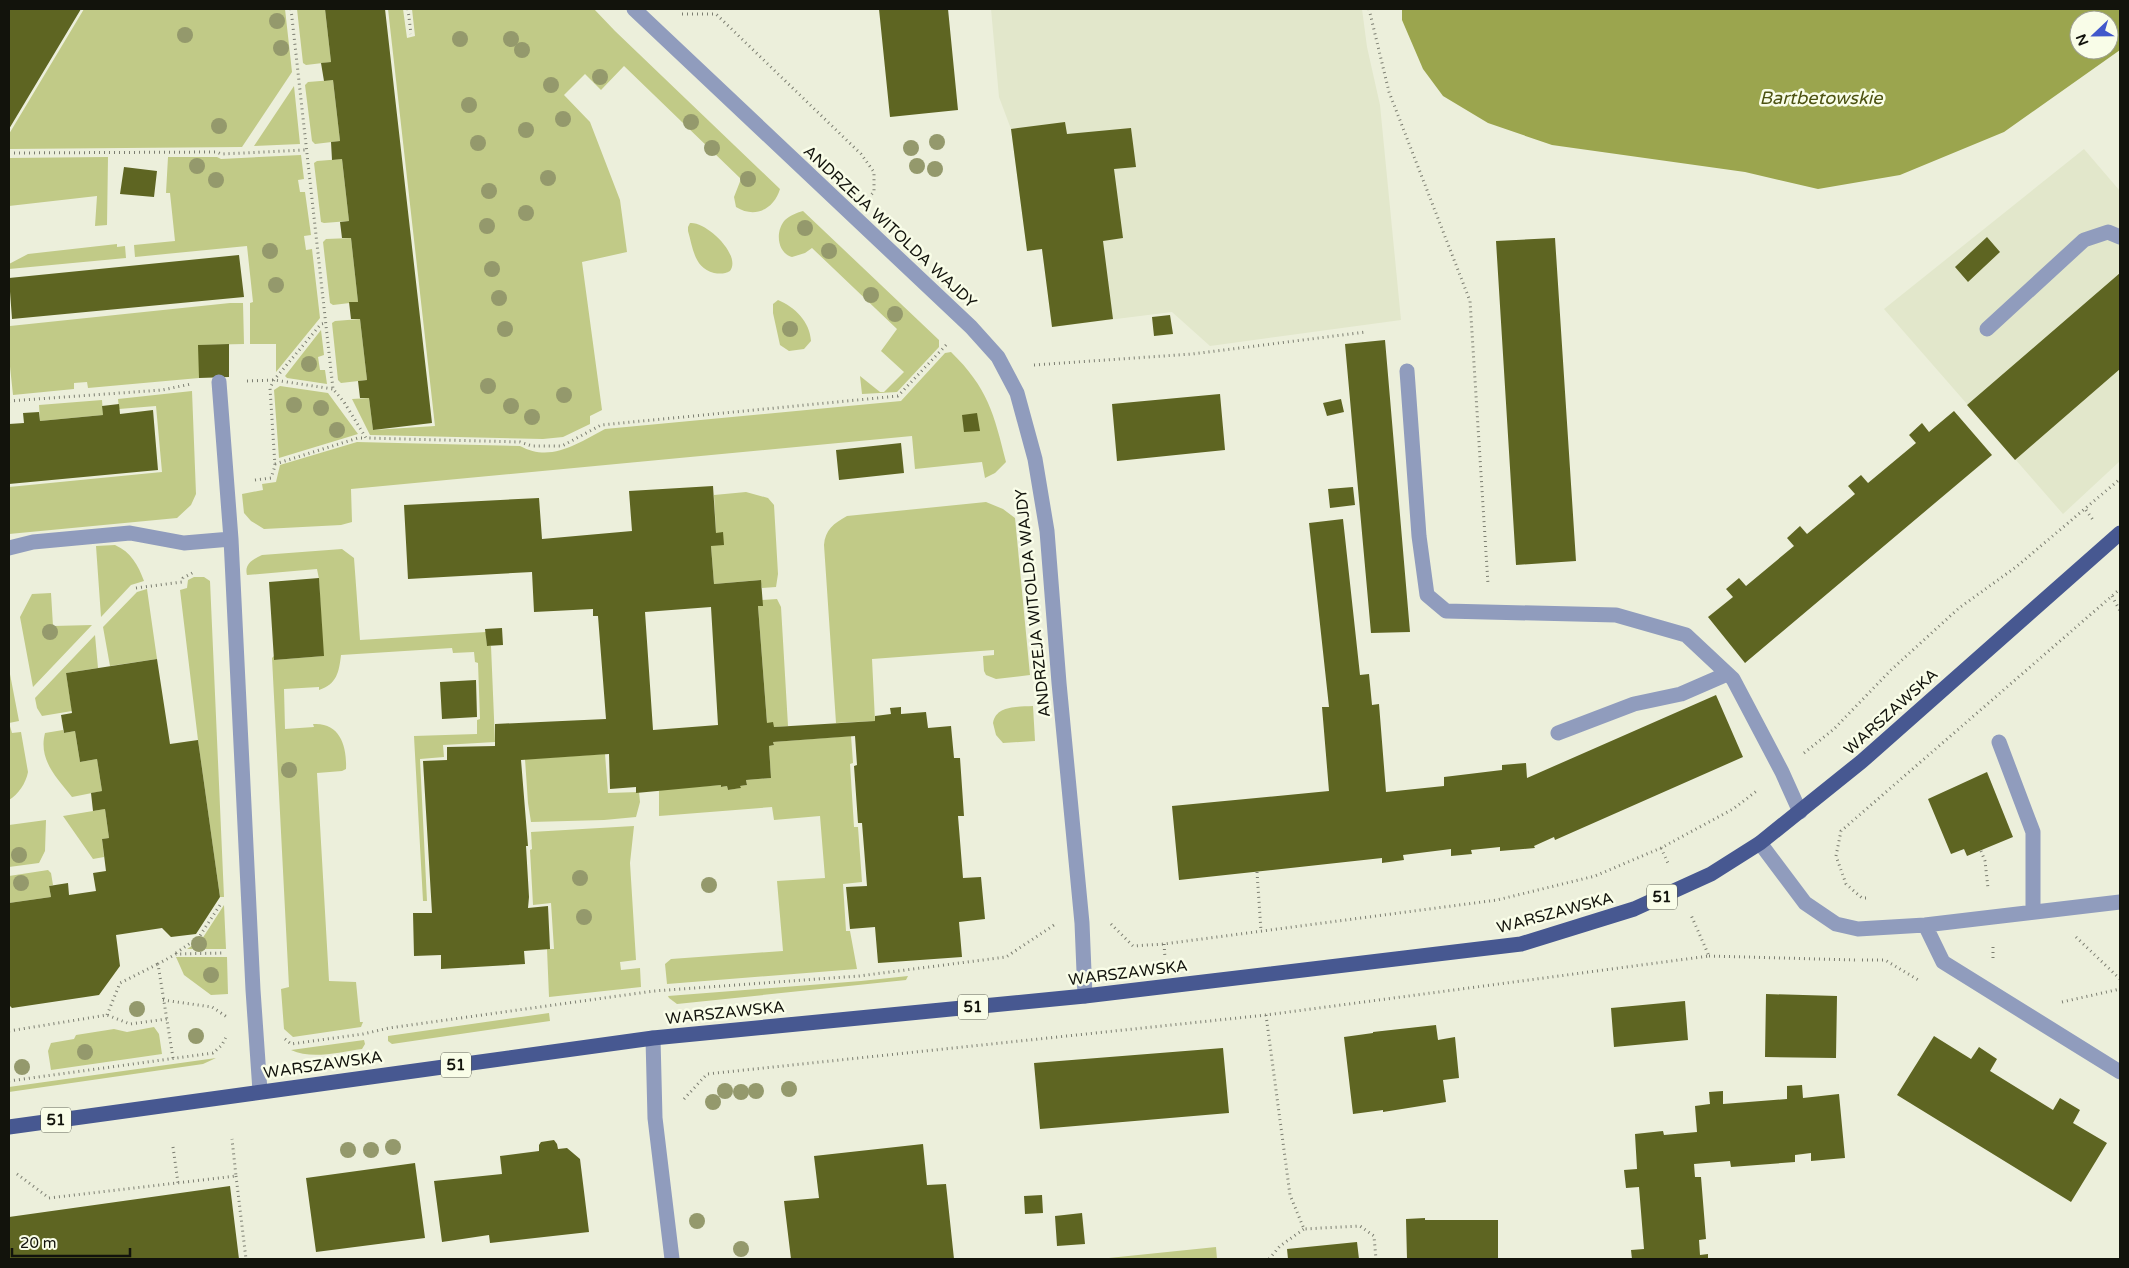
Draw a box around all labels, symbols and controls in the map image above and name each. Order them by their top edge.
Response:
north arrow [2069,10,2119,60]
text: N [2072,31,2092,48]
water label: Bartbetowskie [1760,87,1883,109]
street label: ANDRZEJA WITOLDA WAJDY [799,141,981,313]
street label: ANDRZEJA WITOLDA WAJDY [1011,488,1055,718]
street label: WARSZAWSKA [1840,664,1942,760]
road number: 51 [1647,884,1677,910]
street label: WARSZAWSKA [1495,888,1616,938]
street label: WARSZAWSKA [1067,956,1189,990]
road number: 51 [958,994,988,1020]
street label: WARSZAWSKA [664,997,786,1029]
street label: WARSZAWSKA [262,1047,384,1083]
road number: 51 [441,1052,471,1078]
road number: 51 [41,1108,71,1132]
scale bar [12,1226,130,1258]
text: 20 m [20,1234,57,1252]

